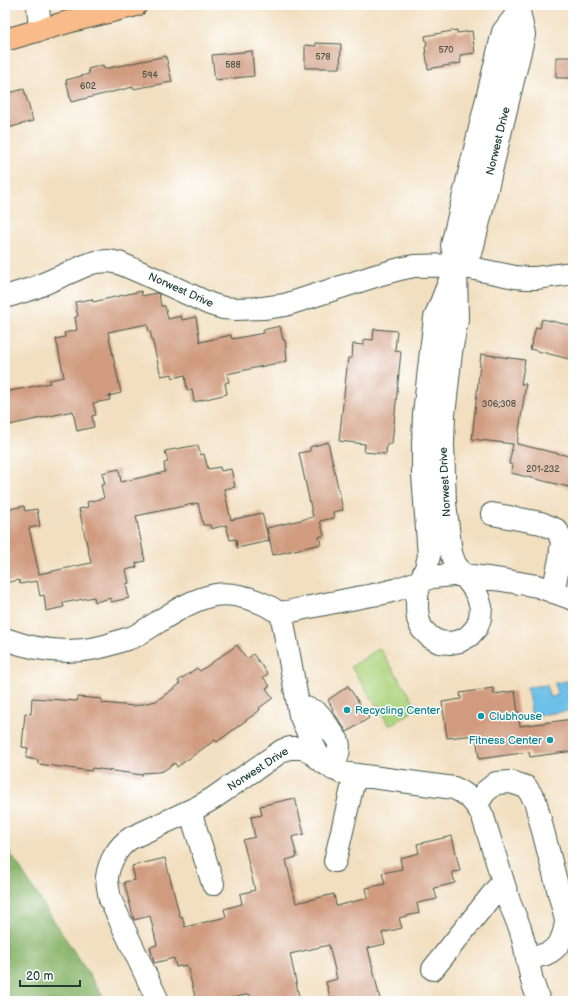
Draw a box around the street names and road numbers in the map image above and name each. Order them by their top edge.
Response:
street label: Norwest Drive [483,105,513,177]
street label: Norwest Drive [146,270,216,310]
street label: Norwest Drive [437,446,453,517]
street label: Norwest Drive [225,744,291,794]

